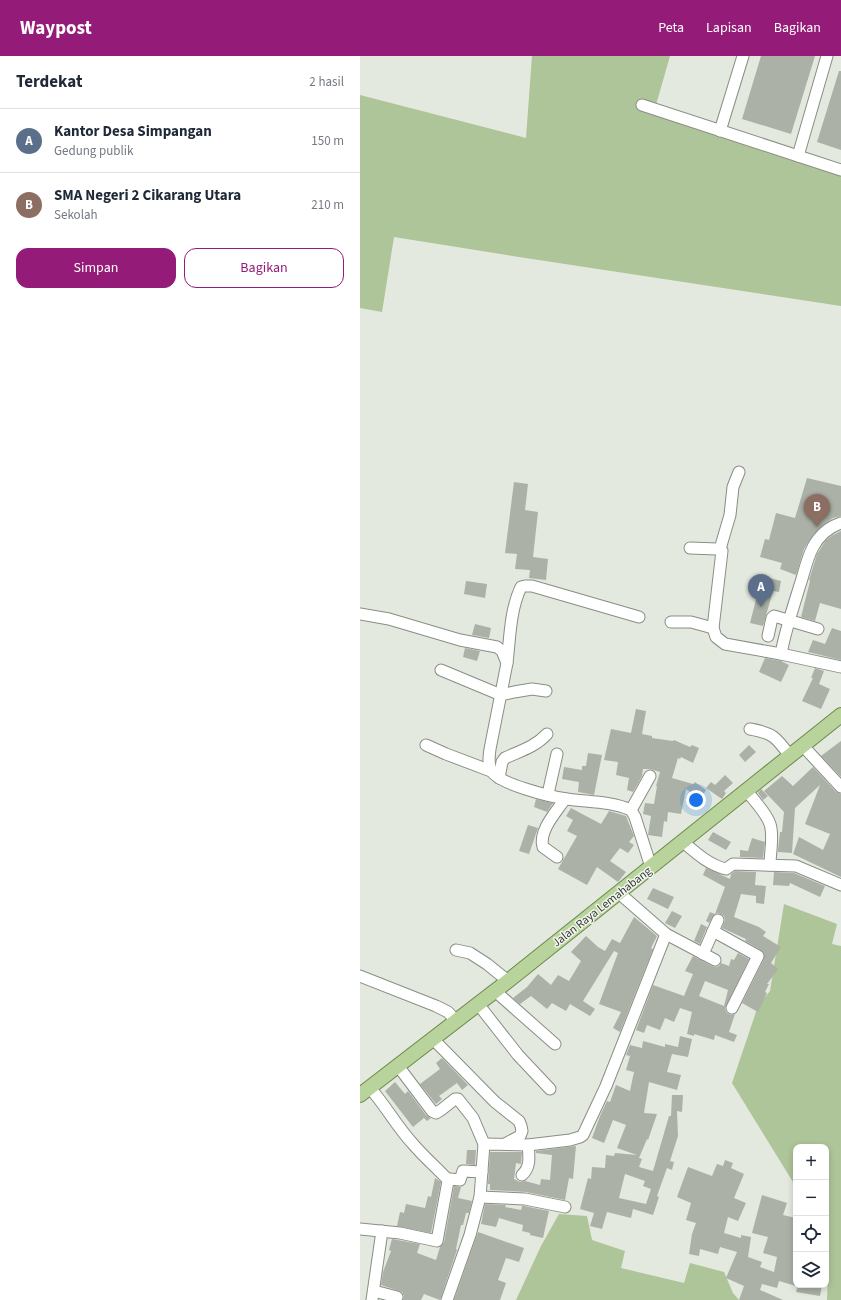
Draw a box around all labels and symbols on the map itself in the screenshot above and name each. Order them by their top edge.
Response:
pin: B [804,494,830,527]
pin: A [748,574,774,607]
your location [686,790,706,810]
street label: Jalan Raya Lemahabang [549,863,655,951]

